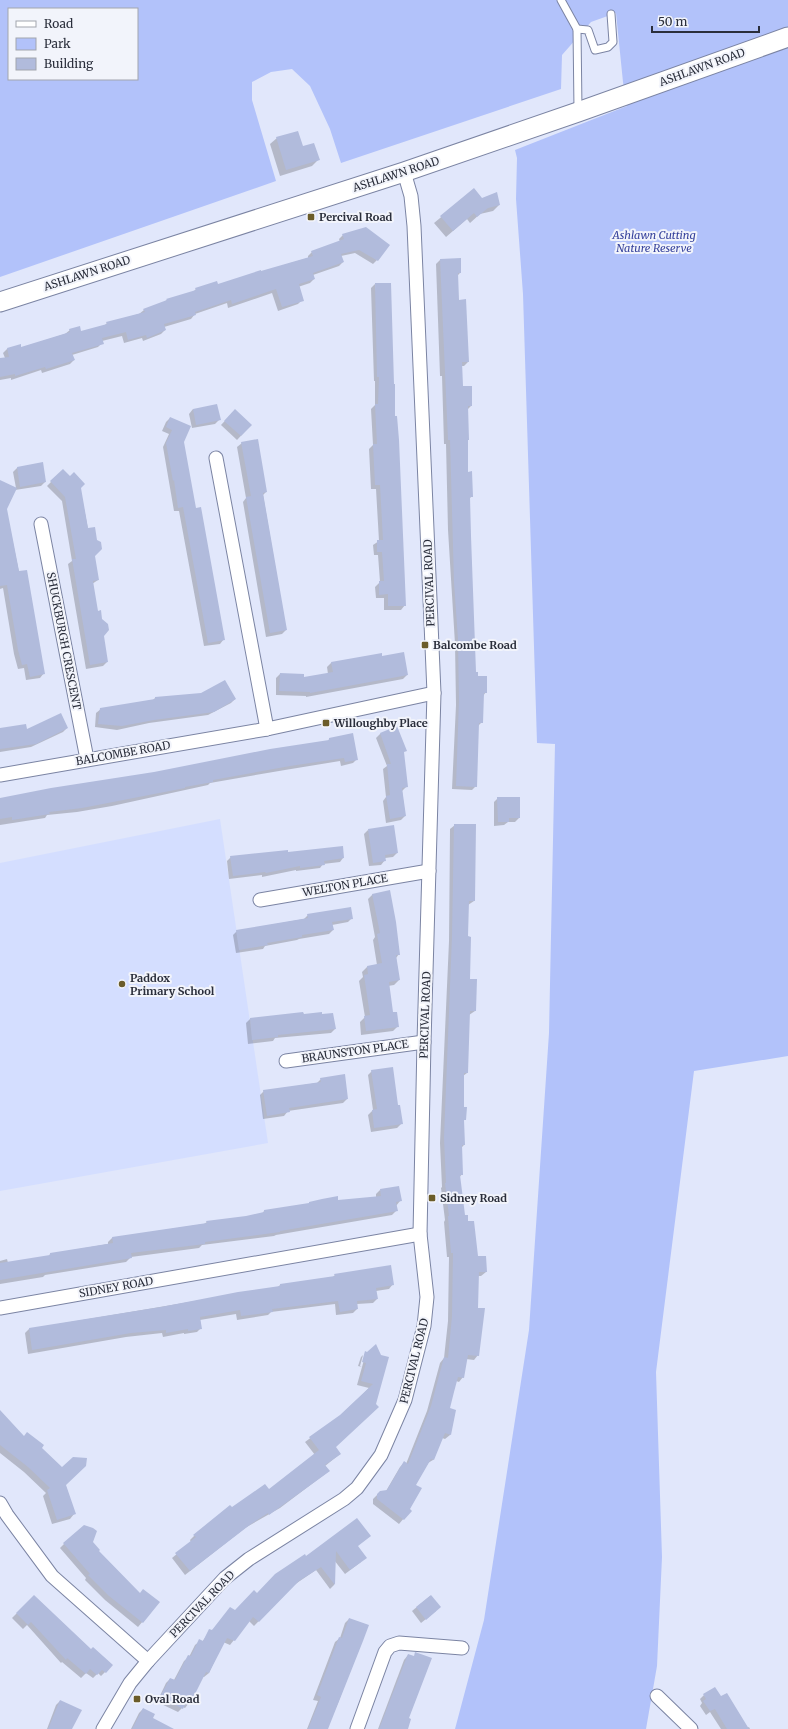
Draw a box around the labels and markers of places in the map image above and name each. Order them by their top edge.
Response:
place label: Percival Road [319,210,393,224]
marker: Percival Road [306,212,316,222]
place label: Balcombe Road [433,638,517,652]
marker: Balcombe Road [420,640,430,650]
place label: Willoughby Place [333,716,428,730]
marker: Willoughby Place [321,718,331,728]
place label: Paddox Primary School [130,971,215,998]
marker: Paddox Primary School [117,979,127,989]
place label: Sidney Road [440,1191,507,1205]
marker: Sidney Road [427,1193,437,1203]
place label: Oval Road [145,1692,200,1706]
marker: Oval Road [132,1694,142,1704]

